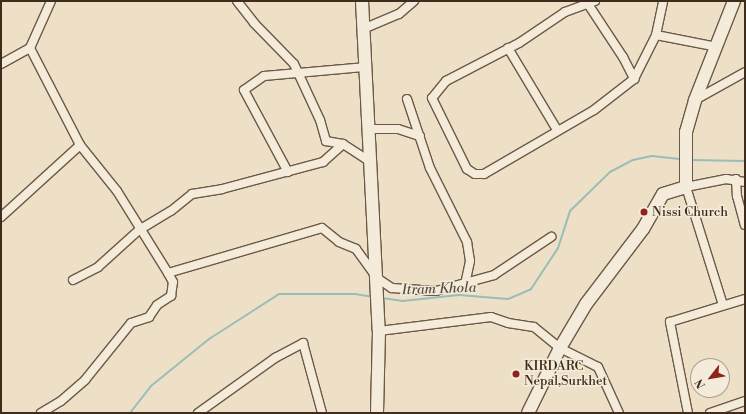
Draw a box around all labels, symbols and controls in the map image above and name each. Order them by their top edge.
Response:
place label: Nissi Church [652,204,728,220]
marker: Nissi Church [639,207,649,217]
water label: Itram Khola [401,279,477,299]
north arrow [690,358,730,398]
place label: KIRDARC Nepal,Surkhet [524,359,607,390]
marker: KIRDARC Nepal,Surkhet [511,369,521,379]
text: N [692,376,709,391]

